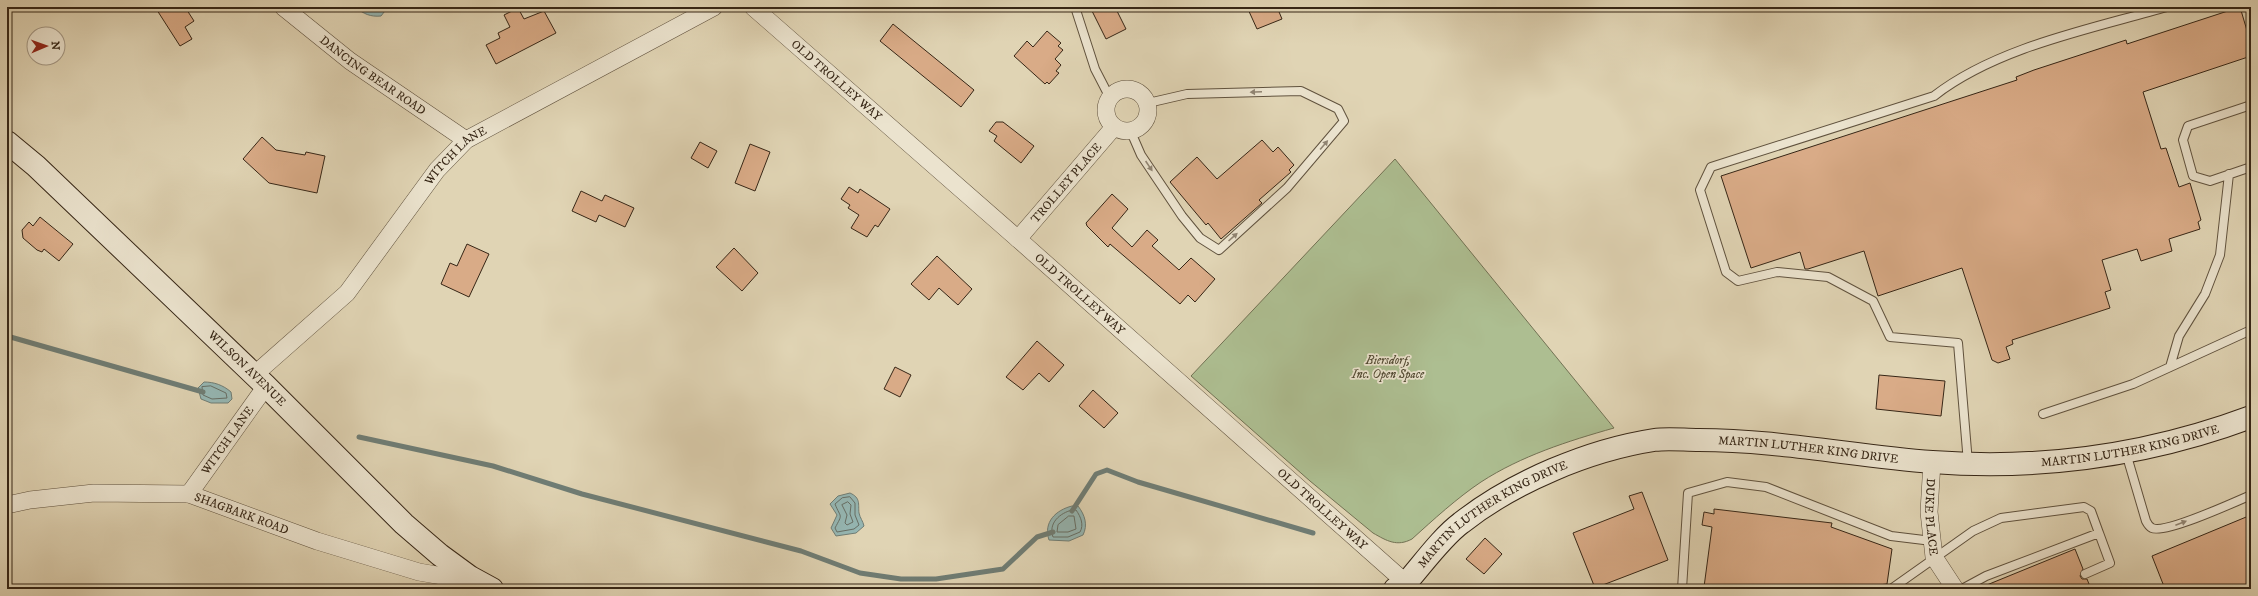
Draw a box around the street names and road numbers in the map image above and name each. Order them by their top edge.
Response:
street label: DANCING BEAR ROAD [317,33,429,119]
street label: OLD TROLLEY WAY [788,37,885,124]
street label: WITCH LANE [421,123,490,189]
street label: TROLLEY PLACE [1028,139,1105,226]
street label: OLD TROLLEY WAY [1031,250,1128,339]
street label: WILSON AVENUE [204,327,289,410]
street label: WITCH LANE [198,403,257,479]
street label: MARTIN LUTHER KING DRIVE [2040,421,2221,470]
street label: MARTIN LUTHER KING DRIVE [1718,433,1900,467]
street label: MARTIN LUTHER KING DRIVE [1415,457,1570,571]
street label: OLD TROLLEY WAY [1274,465,1371,553]
street label: DUKE PLACE [1921,478,1941,557]
street label: SHAGBARK ROAD [192,490,291,538]

